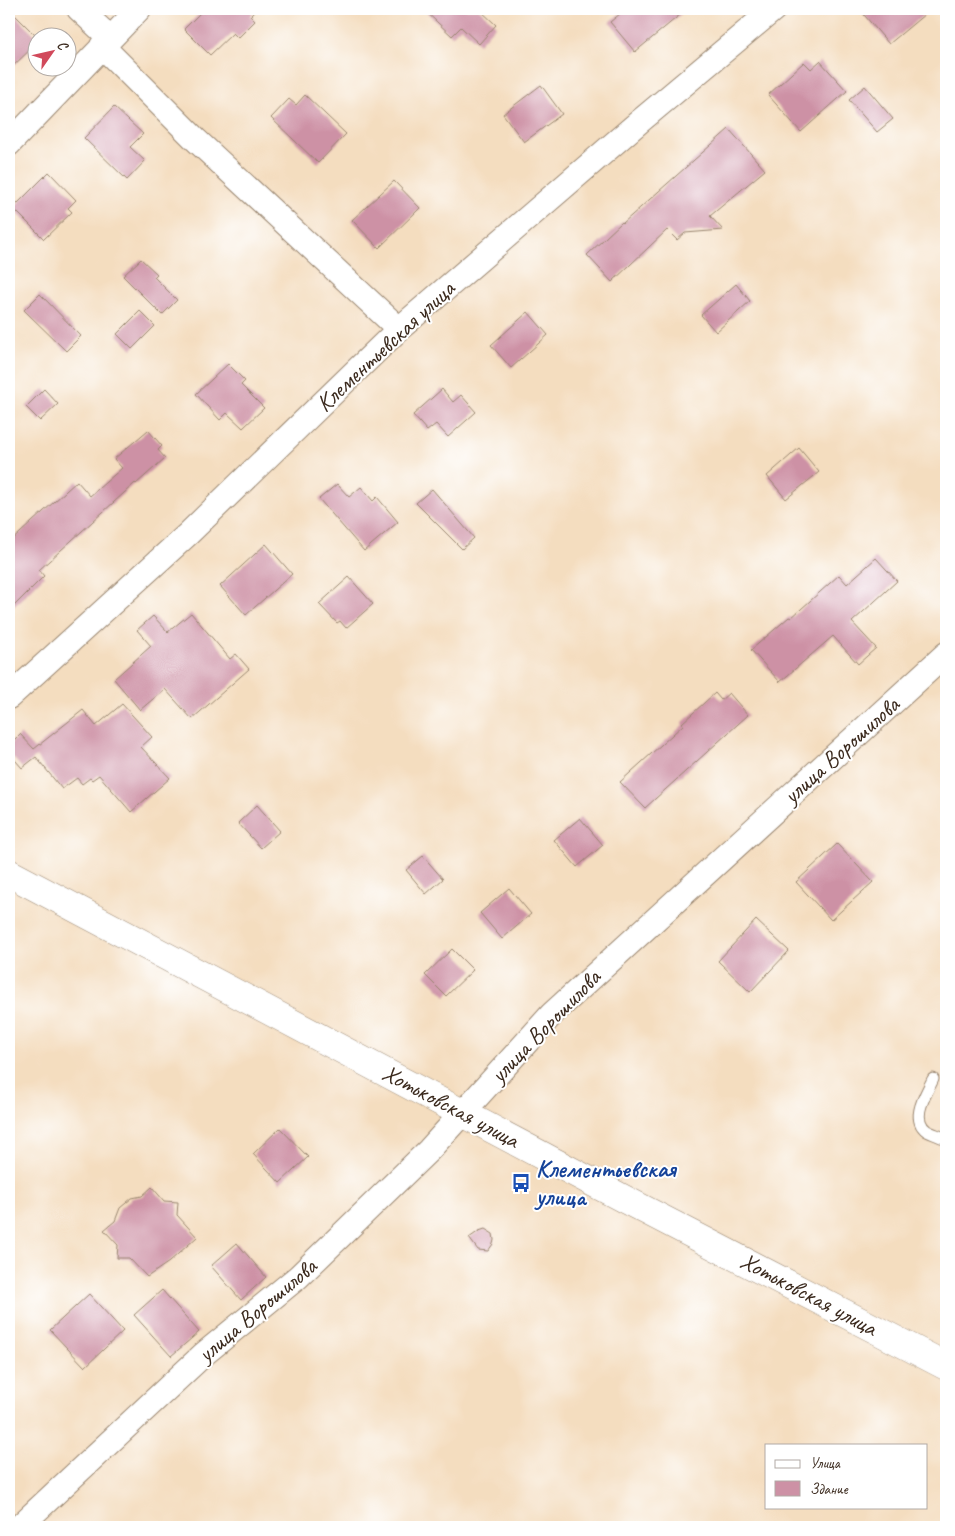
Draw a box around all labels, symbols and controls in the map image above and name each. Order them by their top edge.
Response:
north arrow [28,28,78,78]
text: С [53,37,73,54]
street label: Клементьевская улица [309,273,462,418]
street label: улица Ворошилова [775,689,906,811]
street label: улица Ворошилова [482,962,608,1091]
street label: Хотьковская улица [378,1057,526,1155]
place label: Клементьевская улица [534,1154,677,1212]
bus stop icon: Клементьевская улица [510,1172,532,1194]
street label: Хотьковская улица [736,1245,884,1343]
street label: улица Ворошилова [190,1251,324,1370]
legend [765,1444,928,1508]
text: Улица [810,1454,841,1473]
text: Здание [810,1480,849,1499]

